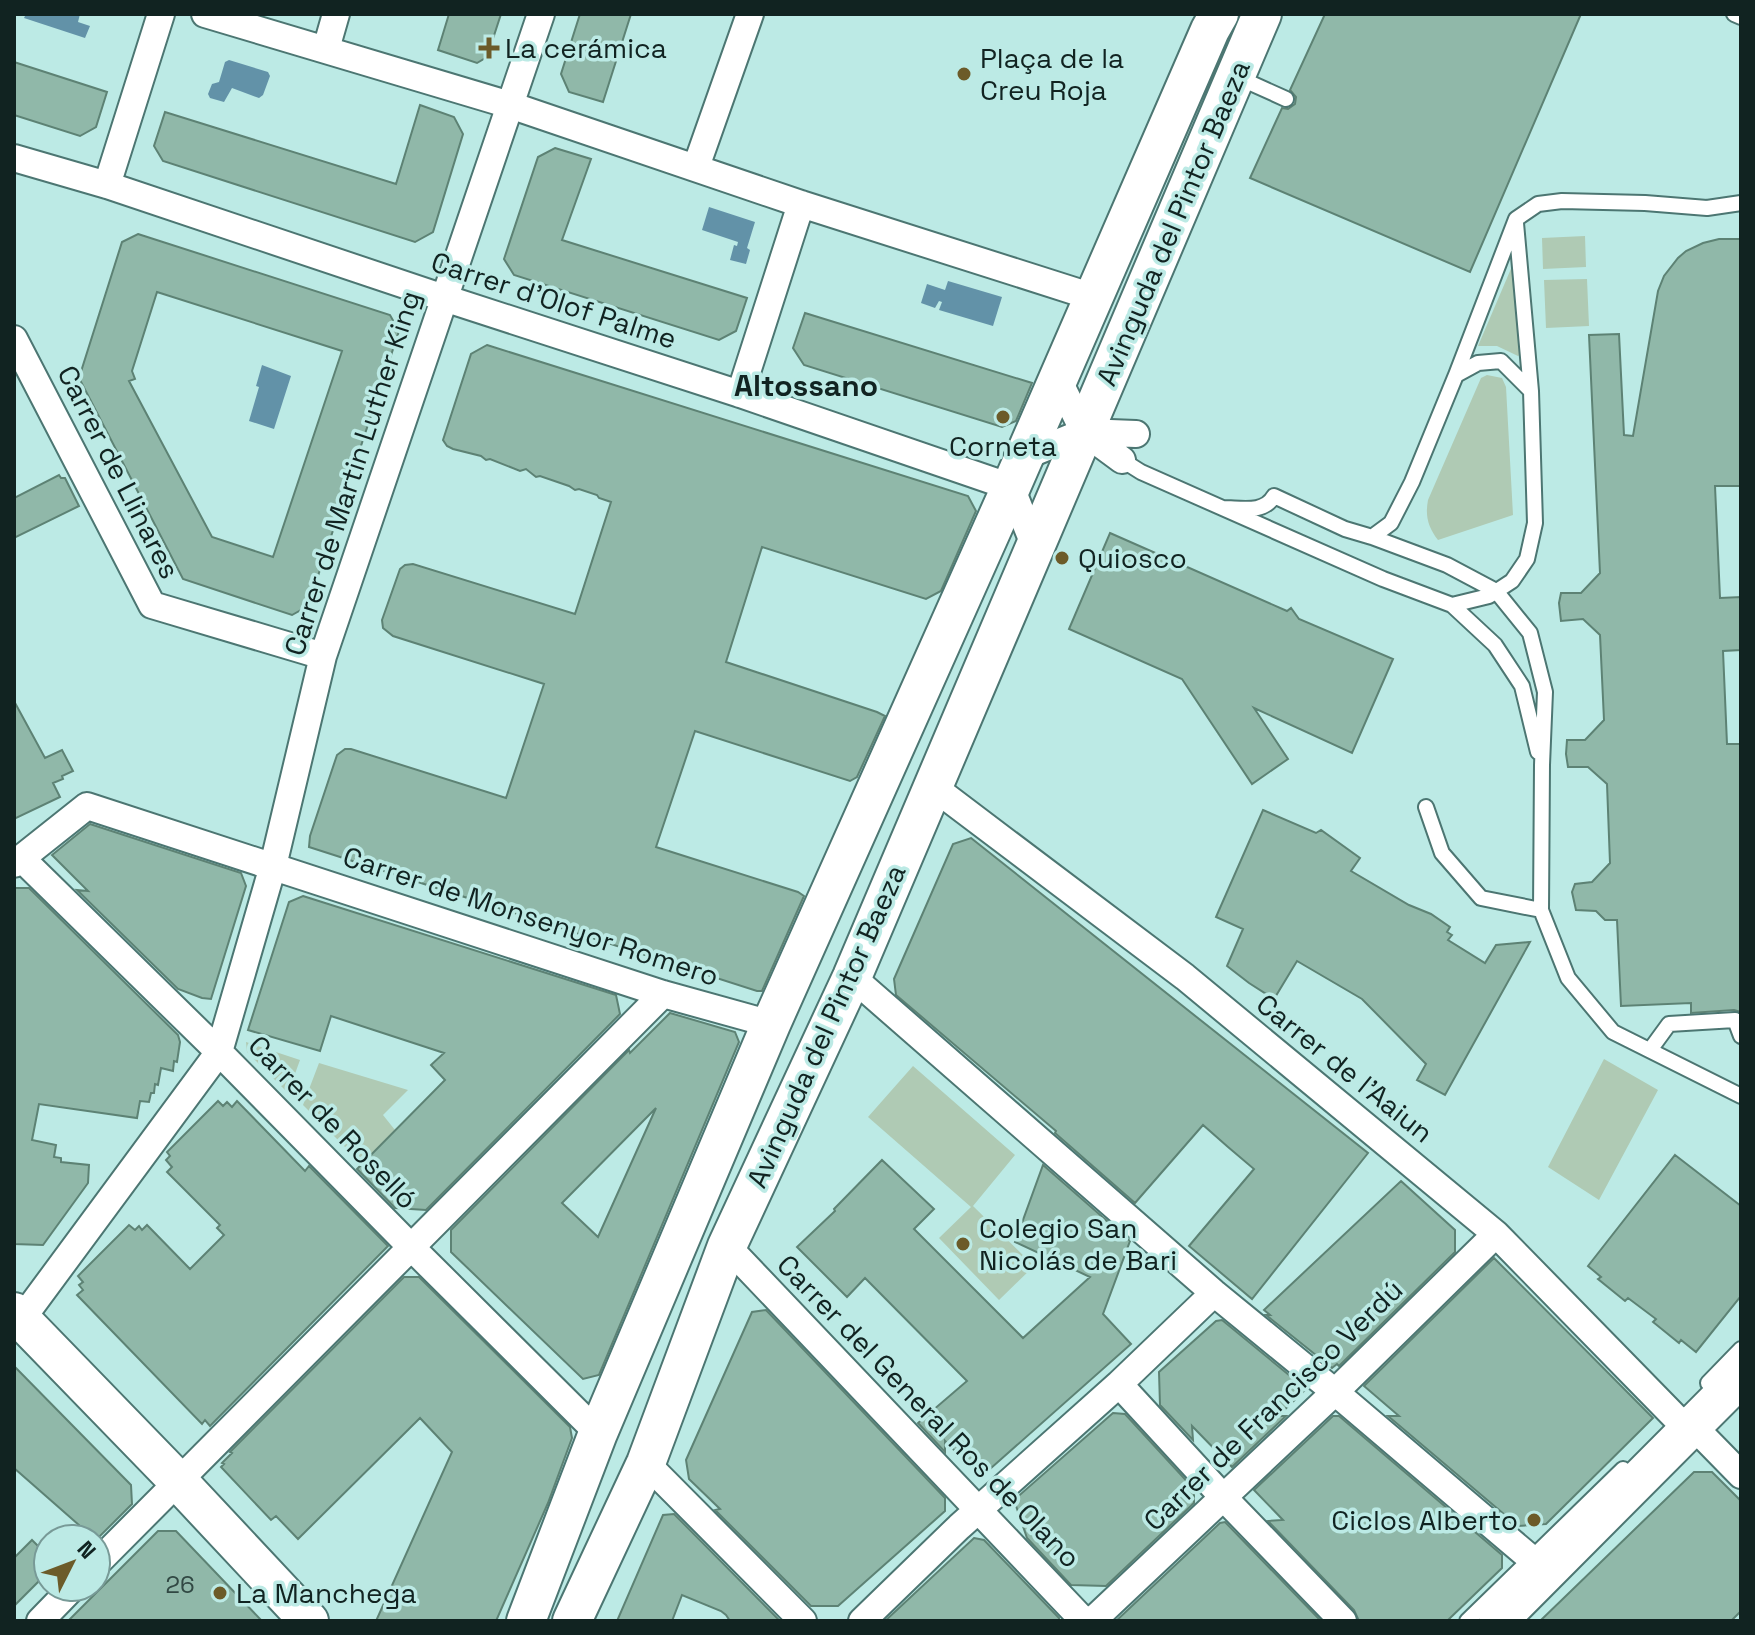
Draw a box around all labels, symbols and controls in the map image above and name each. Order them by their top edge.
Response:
place label: La cerámica [505,30,667,66]
marker: La cerámica [480,39,498,57]
place label: Plaça de la Creu Roja [980,40,1124,108]
street label: Avinguda del Pintor Baeza [1088,55,1258,391]
marker: Plaça de la Creu Roja [955,65,973,83]
street label: Carrer d'Olof Palme [427,243,681,357]
street label: Carrer de Martin Luther King [276,286,428,660]
street label: Carrer de Llinares [50,359,188,585]
district label: Altossano [734,366,878,405]
marker: Corneta [994,408,1012,426]
place label: Corneta [949,428,1057,464]
place label: Quiosco [1078,540,1187,576]
marker: Quiosco [1053,549,1071,567]
street label: Carrer de Monsenyor Romero [339,838,723,994]
street label: Avinguda del Pintor Baeza [738,859,914,1193]
street label: Carrer de l'Aaiun [1249,986,1441,1150]
street label: Carrer de Roselló [241,1027,425,1217]
place label: Colegio San Nicolás de Bari [979,1210,1177,1278]
marker: Colegio San Nicolás de Bari [954,1235,972,1253]
street label: Carrer del General Ros de Olano [770,1247,1088,1575]
street label: Carrer de Francisco Verdú [1136,1272,1410,1538]
place label: Ciclos Alberto [1331,1502,1518,1538]
marker: Ciclos Alberto [1525,1511,1543,1529]
north arrow [32,1523,112,1603]
text: N [72,1535,102,1564]
house number: 26 [165,1569,195,1600]
place label: La Manchega [236,1575,417,1611]
marker: La Manchega [211,1584,229,1602]

